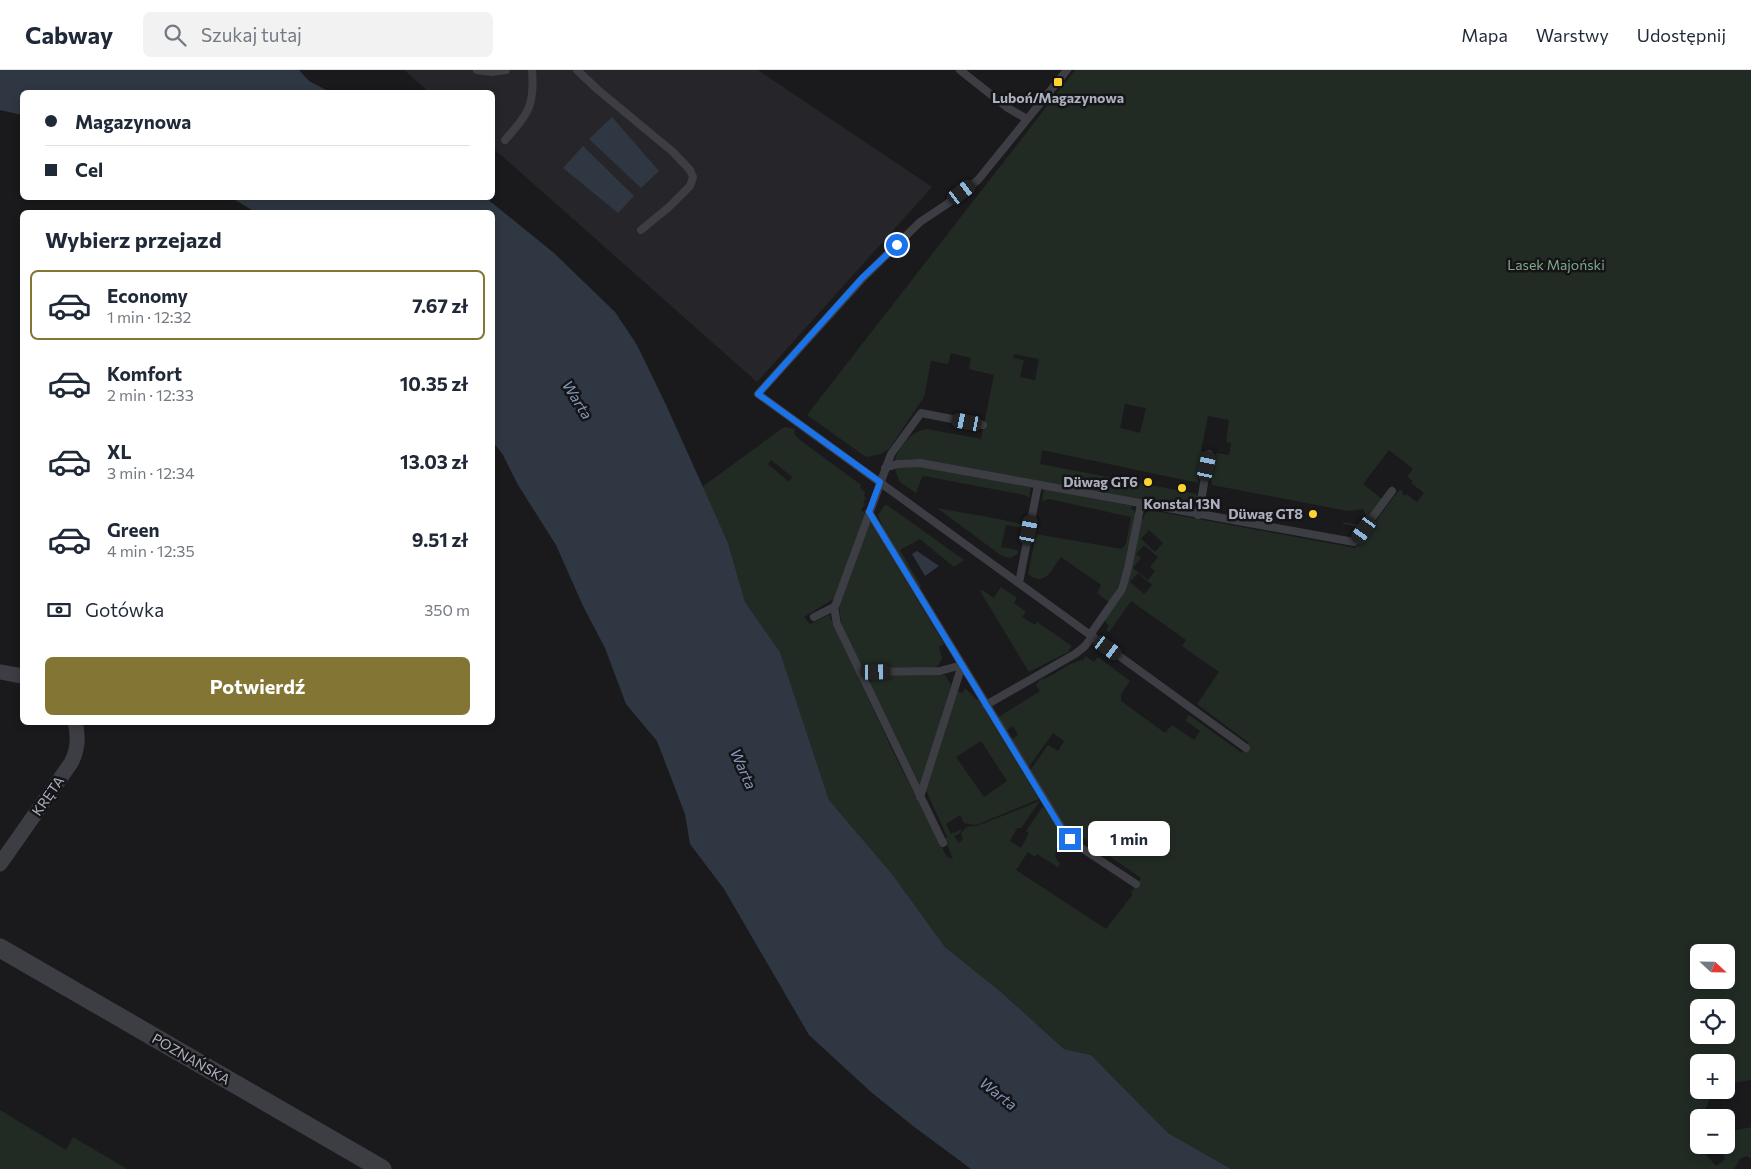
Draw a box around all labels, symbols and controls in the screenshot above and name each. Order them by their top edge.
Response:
search box [143,12,493,57]
text: Cabway [25,20,113,49]
icon: search [161,21,189,49]
text: Szukaj tutaj [201,23,302,46]
text: Mapa [1461,24,1508,46]
text: Warstwy [1536,24,1609,46]
text: Udostępnij [1637,24,1726,46]
marker: Luboń/Magazynowa [1052,76,1064,88]
place label: Luboń/Magazynowa [992,89,1124,106]
text: Magazynowa [75,110,191,133]
text: Cel [75,158,103,181]
car [945,177,978,207]
text: Wybierz przejazd [45,226,222,253]
route start [886,234,908,256]
park label: Lasek Majoński [1507,256,1605,273]
icon: car [47,283,92,328]
text: Economy [107,284,188,307]
text: 7.67 zł [412,294,468,317]
text: 1 min · 12:32 [107,307,192,326]
icon: car [47,361,92,406]
text: Komfort [107,362,182,385]
text: 10.35 zł [400,372,468,395]
water label: Warta [559,377,597,422]
text: 2 min · 12:33 [107,385,194,404]
car [950,412,983,432]
icon: car [47,439,92,484]
text: XL [107,440,132,463]
text: 13.03 zł [400,450,468,473]
car [1196,450,1217,482]
text: 3 min · 12:34 [107,463,195,482]
place label: Düwag GT6 [1063,473,1138,490]
marker: Düwag GT6 [1142,476,1154,488]
marker: Konstal 13N [1176,482,1188,494]
place label: Konstal 13N [1144,495,1220,512]
place label: Düwag GT8 [1228,505,1303,522]
marker: Düwag GT8 [1307,508,1319,520]
car [1349,513,1378,547]
car [1018,514,1039,546]
icon: car [47,517,92,562]
text: Green [107,518,159,541]
text: 9.51 zł [412,528,468,551]
text: 4 min · 12:35 [107,541,195,560]
icon: cash [45,596,73,624]
text: Gotówka [85,598,164,621]
text: 350 m [424,600,470,619]
car [1091,633,1124,663]
button: Potwierdź [45,657,470,715]
car [860,664,891,680]
water label: Warta [727,746,761,792]
street label: KRĘTA [28,772,68,819]
callout: 1 min [1088,822,1170,856]
route end [1059,828,1081,850]
text: 1 min [1110,829,1148,848]
north arrow [1690,944,1735,989]
map controls [1690,944,1735,1154]
button: locate [1690,999,1735,1044]
street label: POZNAŃSKA [149,1029,234,1088]
button: + [1690,1054,1735,1099]
water label: Warta [976,1073,1021,1113]
button: − [1690,1109,1735,1154]

